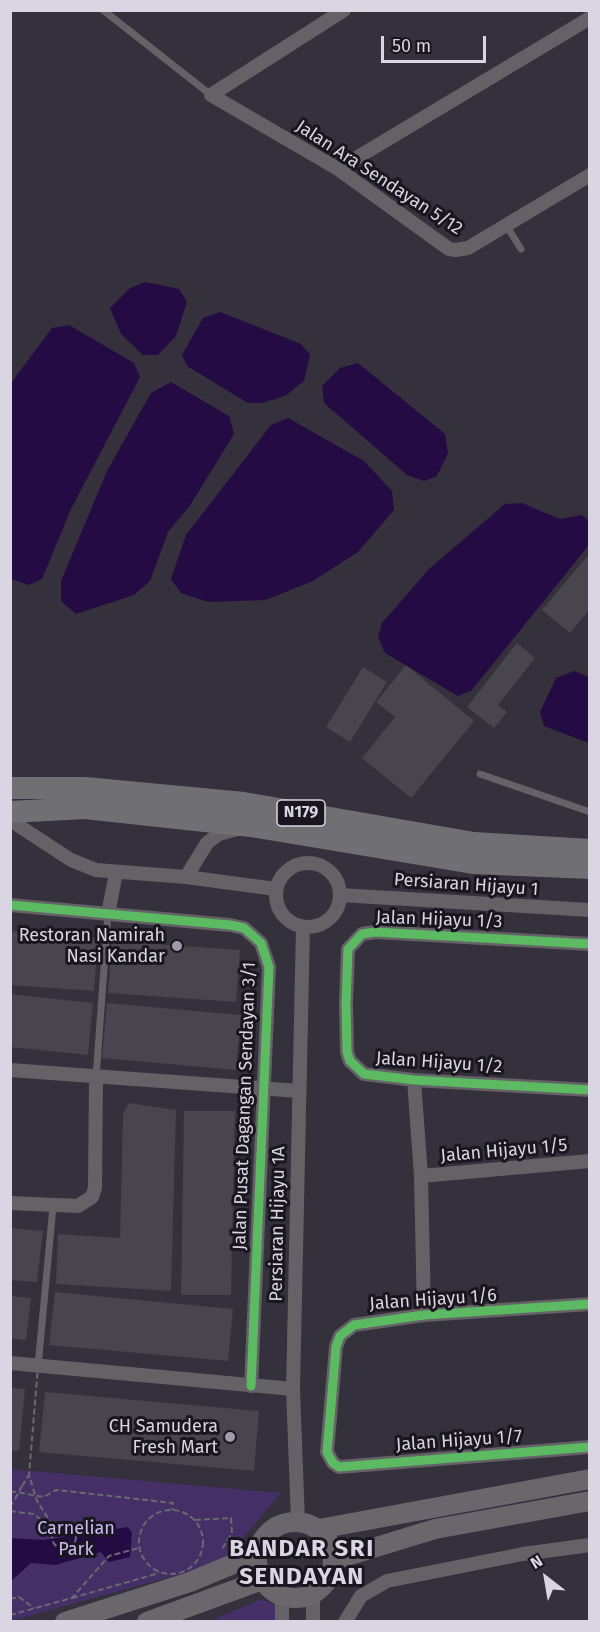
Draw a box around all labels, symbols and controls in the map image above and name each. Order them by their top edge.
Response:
scale bar [384,24,489,62]
text: 50 m [392,35,431,57]
street label: Jalan Ara Sendayan 5/12 [292,116,466,240]
road number: N179 [277,800,325,826]
street label: Persiaran Hijayu 1 [393,869,539,901]
street label: Jalan Hijayu 1/3 [375,907,503,933]
place label: Restoran Namirah Nasi Kandar [19,925,165,968]
marker: Restoran Namirah Nasi Kandar [170,939,184,953]
street label: Jalan Pusat Dagangan Sendayan 3/1 [229,961,261,1251]
street label: Jalan Hijayu 1/2 [375,1048,503,1078]
street label: Jalan Hijayu 1/5 [440,1135,568,1167]
street label: Persiaran Hijayu 1A [266,1146,290,1302]
street label: Jalan Hijayu 1/6 [369,1285,497,1315]
place label: CH Samudera Fresh Mart [109,1416,218,1458]
street label: Jalan Hijayu 1/7 [395,1426,523,1456]
marker: CH Samudera Fresh Mart [223,1430,237,1444]
park label: Carnelian Park [37,1518,115,1561]
district label: BANDAR SRI SENDAYAN [229,1535,375,1591]
north arrow [516,1548,576,1608]
text: N [527,1551,546,1573]

